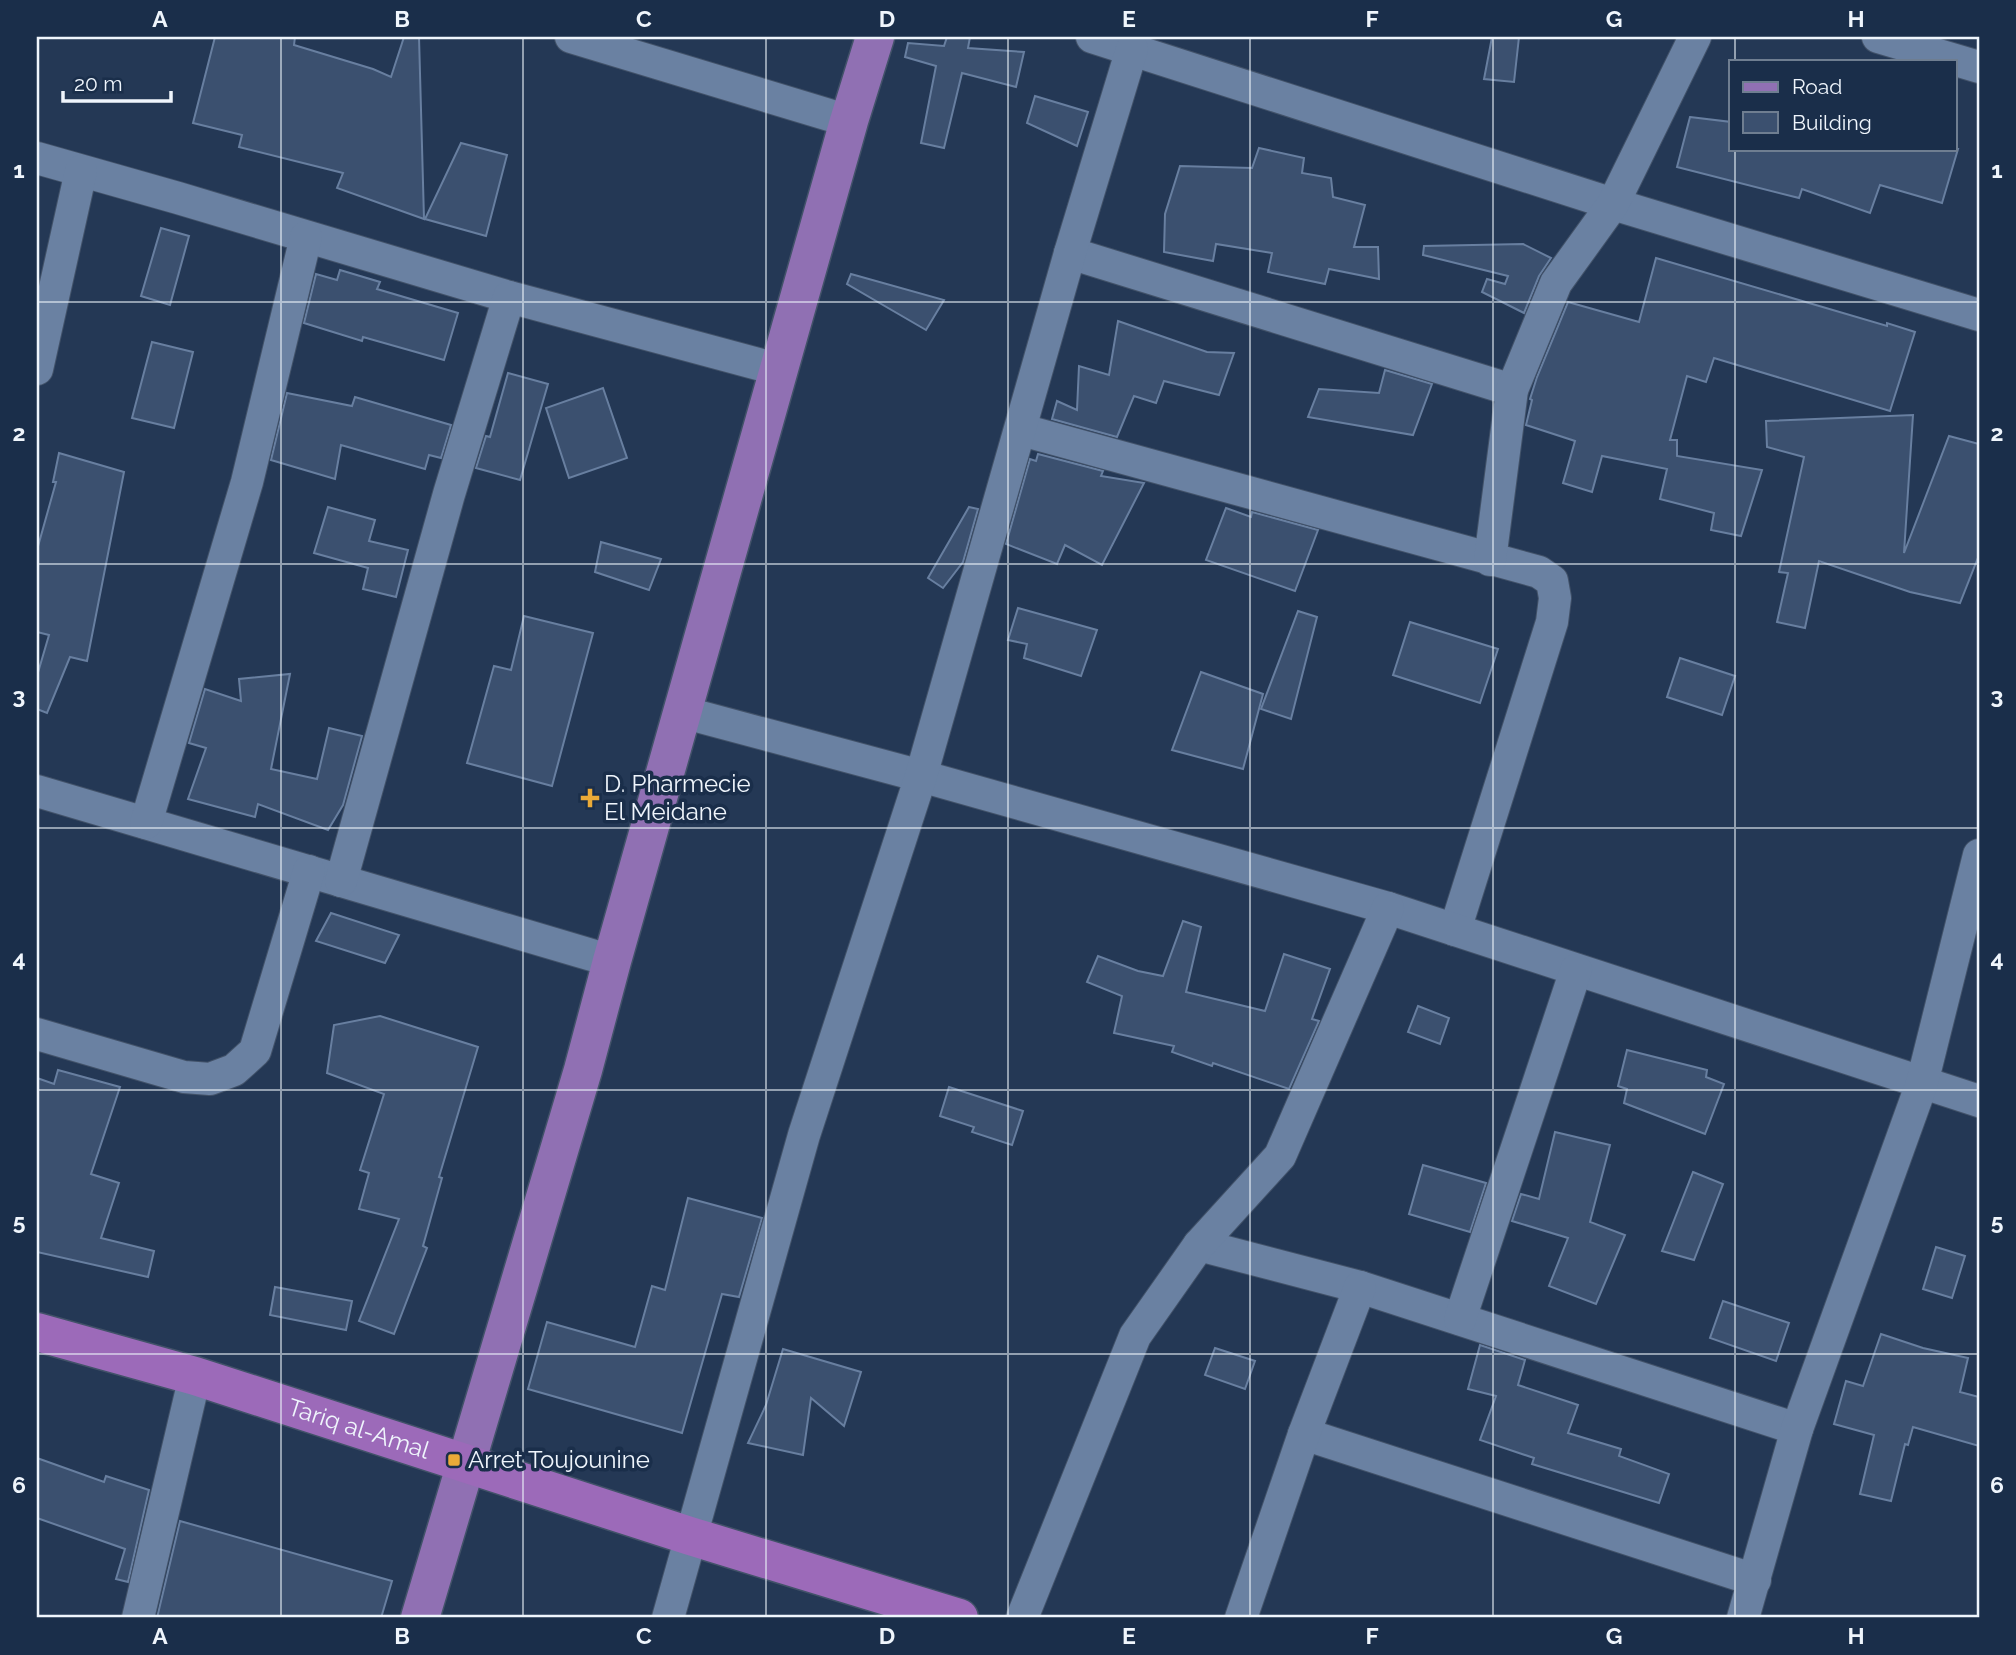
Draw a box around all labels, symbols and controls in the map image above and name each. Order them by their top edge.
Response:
text: A [152,5,168,32]
text: B [394,5,410,32]
text: C [636,5,652,32]
text: D [879,5,895,32]
text: E [1122,5,1136,32]
text: F [1365,5,1379,32]
text: G [1606,5,1622,32]
text: H [1847,5,1865,32]
scale bar [63,60,172,104]
legend [1729,60,1956,150]
text: 20 m [74,71,122,96]
text: Road [1792,74,1842,99]
text: Building [1792,110,1872,135]
text: 1 [13,156,25,183]
text: 1 [1991,156,2003,183]
text: 2 [13,419,25,446]
text: 2 [1991,419,2003,446]
text: 3 [13,682,25,709]
text: 3 [1991,682,2003,709]
place label: D. Pharmecie El Meidane [604,769,751,826]
marker: D. Pharmecie El Meidane [582,790,598,806]
text: 4 [12,945,26,972]
text: 4 [1990,945,2004,972]
text: 5 [13,1208,26,1235]
text: 5 [1991,1208,2004,1235]
street label: Tariq al-Amal [284,1392,434,1465]
place label: Arret Toujounine [468,1445,650,1474]
marker: Arret Toujounine [446,1452,462,1468]
text: 6 [12,1471,26,1498]
text: 6 [1990,1471,2004,1498]
text: A [152,1622,168,1649]
text: B [394,1622,410,1649]
text: C [636,1622,652,1649]
text: D [879,1622,895,1649]
text: E [1122,1622,1136,1649]
text: F [1365,1622,1379,1649]
text: G [1606,1622,1622,1649]
text: H [1847,1622,1865,1649]

